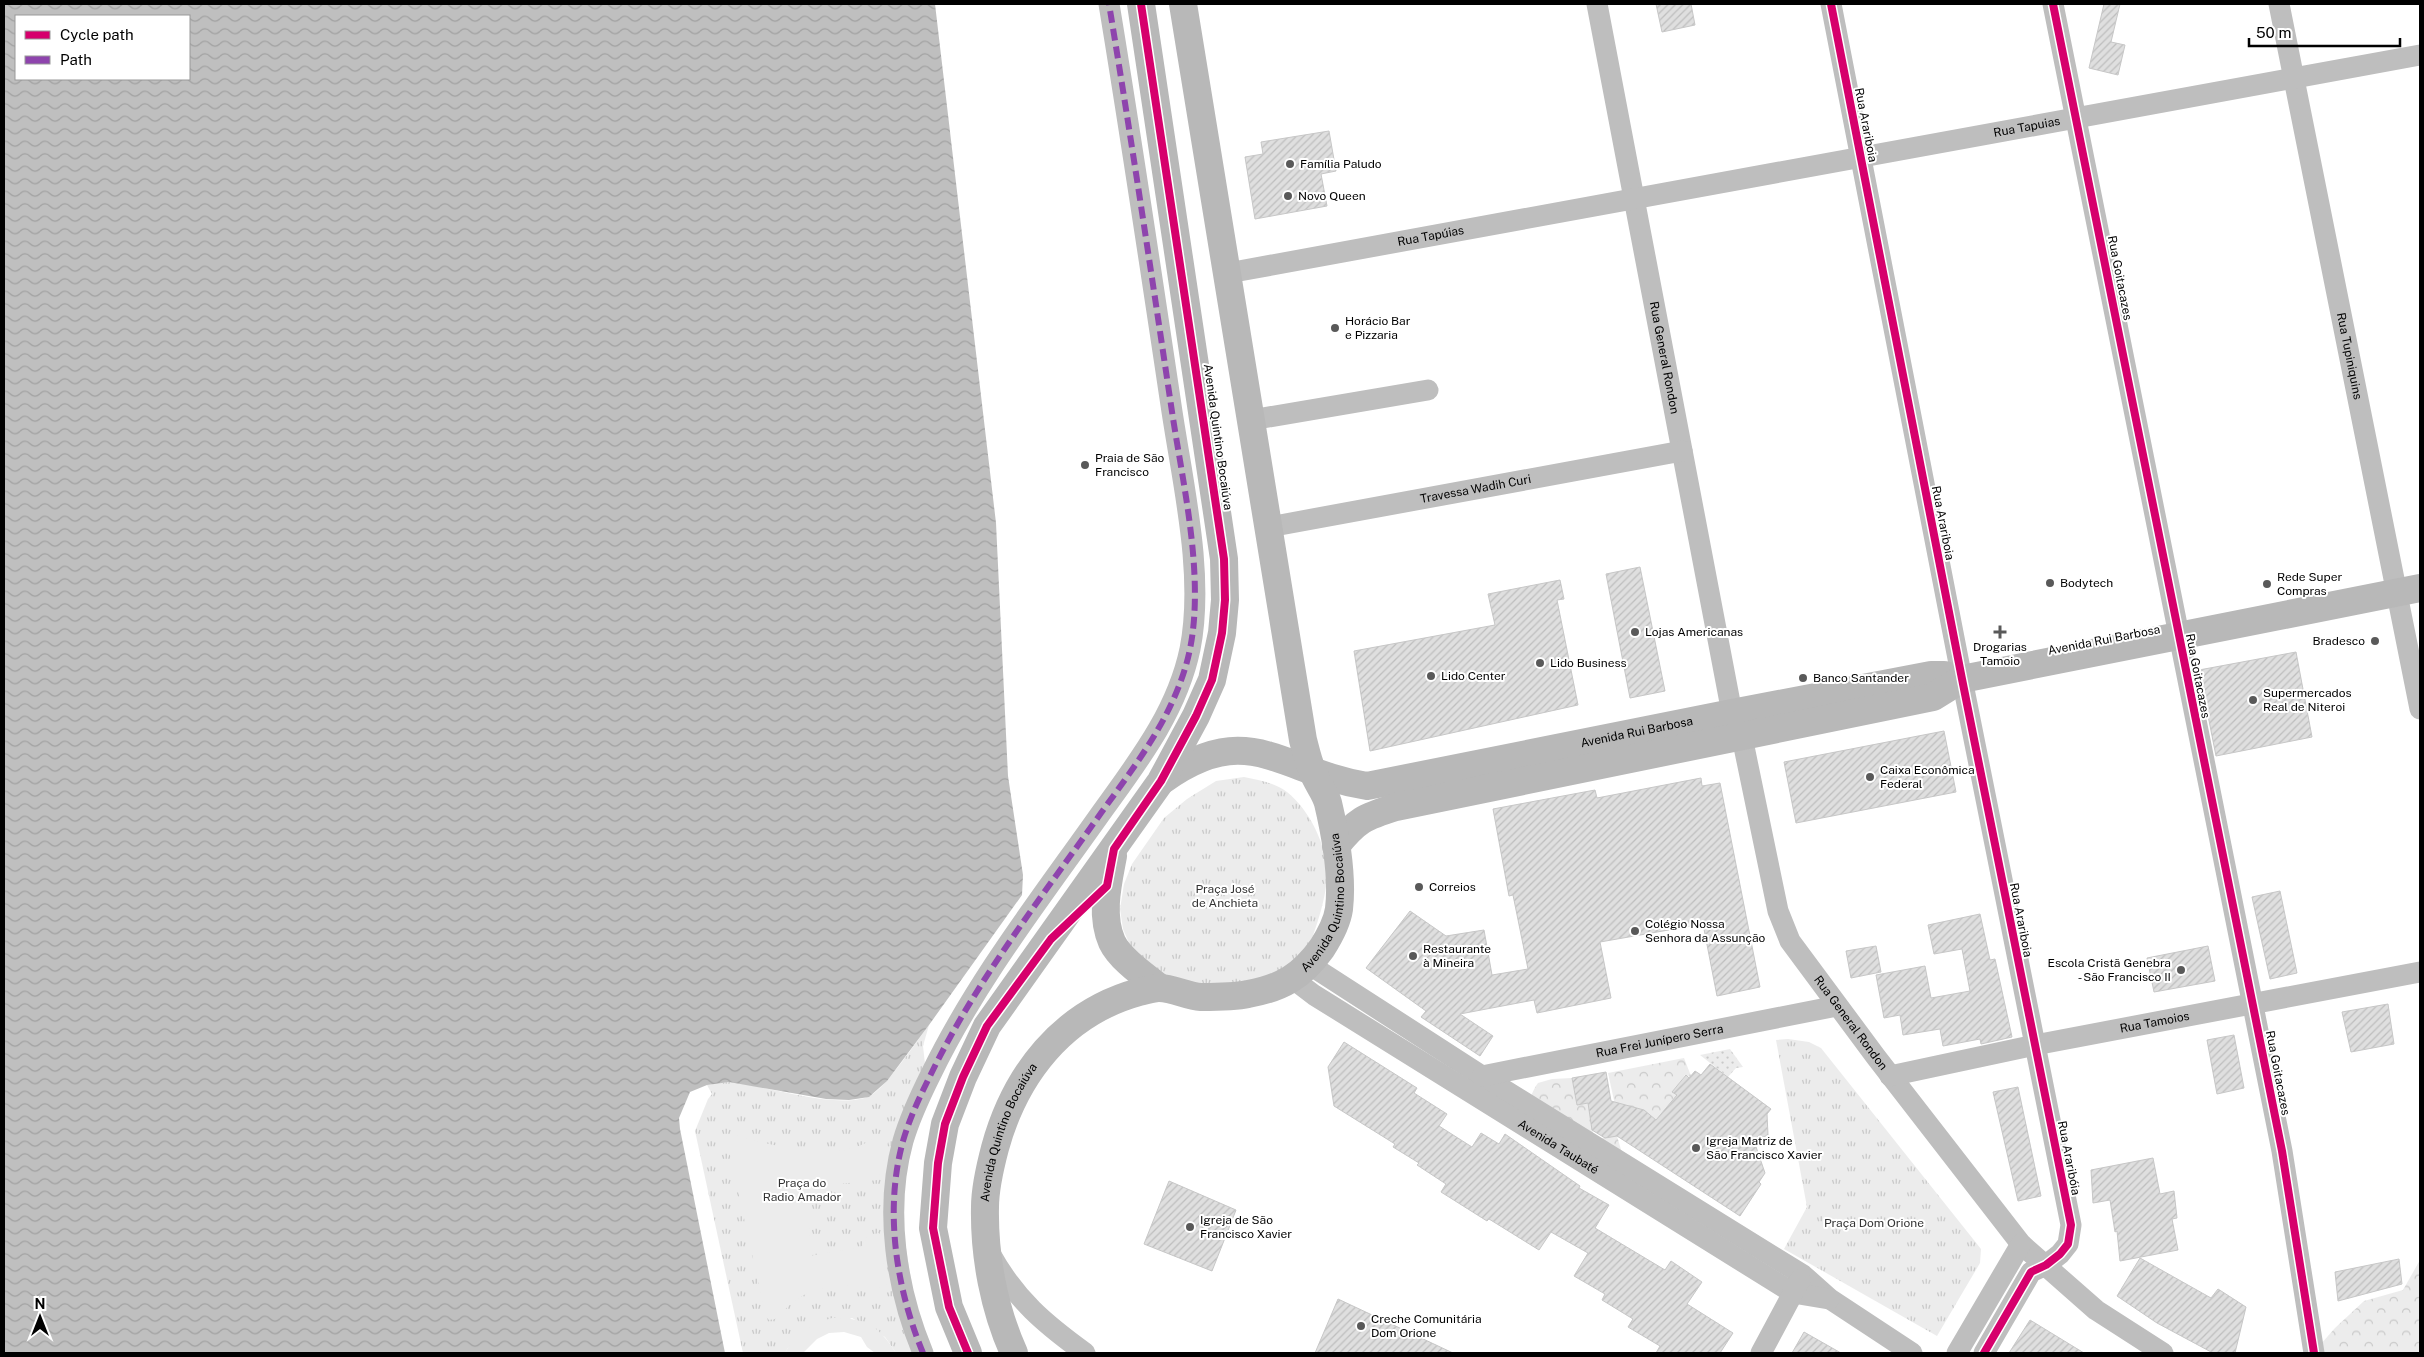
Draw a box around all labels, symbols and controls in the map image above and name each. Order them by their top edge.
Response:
legend [15,15,190,80]
scale bar [2249,15,2400,47]
text: 50 m [2256,24,2291,41]
text: Cycle path [60,26,134,43]
text: Path [60,51,92,68]
street label: Rua Arariboia [1852,87,1880,163]
street label: Rua Tapuias [1992,114,2061,140]
place label: Família Paludo [1300,157,1382,171]
marker: Família Paludo [1284,158,1296,170]
place label: Novo Queen [1298,189,1366,203]
marker: Novo Queen [1282,190,1294,202]
street label: Rua Tapúias [1396,223,1465,249]
street label: Rua Goitacazes [2105,234,2135,322]
street label: Rua General Rondon [1647,300,1682,415]
street label: Rua Tupiniquins [2334,311,2365,401]
place label: Horácio Bar e Pizzaria [1345,314,1411,342]
marker: Horácio Bar e Pizzaria [1329,322,1341,334]
street label: Avenida Quintino Bocaiúva [1201,363,1235,511]
place label: Praia de São Francisco [1095,451,1165,479]
marker: Praia de São Francisco [1079,459,1091,471]
street label: Travessa Wadih Curi [1419,472,1532,506]
street label: Rua Arariboia [1929,485,1957,561]
place label: Rede Super Compras [2277,570,2343,598]
place label: Bodytech [2060,576,2113,590]
marker: Bodytech [2044,577,2056,589]
marker: Rede Super Compras [2261,578,2273,590]
street label: Avenida Rui Barbosa [2047,622,2161,658]
place label: Lojas Americanas [1645,625,1743,639]
marker: Lojas Americanas [1629,626,1641,638]
marker: Drogarias Tamoio [1994,626,2006,638]
street label: Rua Goitacazes [2183,632,2213,720]
place label: Bradesco [2313,634,2365,648]
marker: Bradesco [2369,635,2381,647]
place label: Drogarias Tamoio [1973,640,2027,668]
place label: Lido Business [1550,656,1627,670]
marker: Lido Business [1534,657,1546,669]
place label: Lido Center [1441,669,1506,683]
marker: Lido Center [1425,670,1437,682]
place label: Banco Santander [1813,671,1909,685]
marker: Banco Santander [1797,672,1809,684]
place label: Supermercados Real de Niteroi [2263,686,2352,714]
marker: Supermercados Real de Niteroi [2247,694,2259,706]
street label: Avenida Rui Barbosa [1579,714,1694,750]
place label: Caixa Econômica Federal [1880,763,1975,791]
marker: Caixa Econômica Federal [1864,771,1876,783]
street label: Avenida Quintino Bocaiúva [1298,832,1347,975]
place label: Correios [1429,880,1476,894]
marker: Correios [1413,881,1425,893]
park label: Praça José de Anchieta [1192,882,1258,910]
street label: Rua Arariboia [2007,882,2035,958]
place label: Colégio Nossa Senhora da Assunção [1645,917,1766,945]
marker: Colégio Nossa Senhora da Assunção [1629,925,1641,937]
place label: Restaurante à Mineira [1423,942,1491,970]
marker: Restaurante à Mineira [1407,950,1419,962]
place label: Escola Cristã Genebra - São Francisco II [2048,956,2171,984]
marker: Escola Cristã Genebra - São Francisco II [2175,964,2187,976]
street label: Rua General Rondon [1811,973,1891,1073]
street label: Rua Tamoios [2119,1009,2191,1036]
street label: Rua Frei Junípero Serra [1595,1022,1725,1060]
street label: Rua Goitacazes [2263,1029,2293,1117]
street label: Avenida Quintino Bocaiúva [978,1060,1040,1202]
street label: Avenida Taubaté [1515,1117,1601,1177]
street label: Rua Araribóia [2055,1120,2083,1196]
place label: Igreja Matriz de São Francisco Xavier [1706,1134,1822,1162]
marker: Igreja Matriz de São Francisco Xavier [1690,1142,1702,1154]
park label: Praça do Radio Amador [763,1176,842,1204]
place label: Igreja de São Francisco Xavier [1200,1213,1292,1241]
park label: Praça Dom Orione [1824,1216,1924,1230]
marker: Igreja de São Francisco Xavier [1184,1221,1196,1233]
north arrow [15,1292,65,1342]
text: N [35,1296,45,1312]
place label: Creche Comunitária Dom Orione [1371,1312,1482,1340]
marker: Creche Comunitária Dom Orione [1355,1320,1367,1332]

